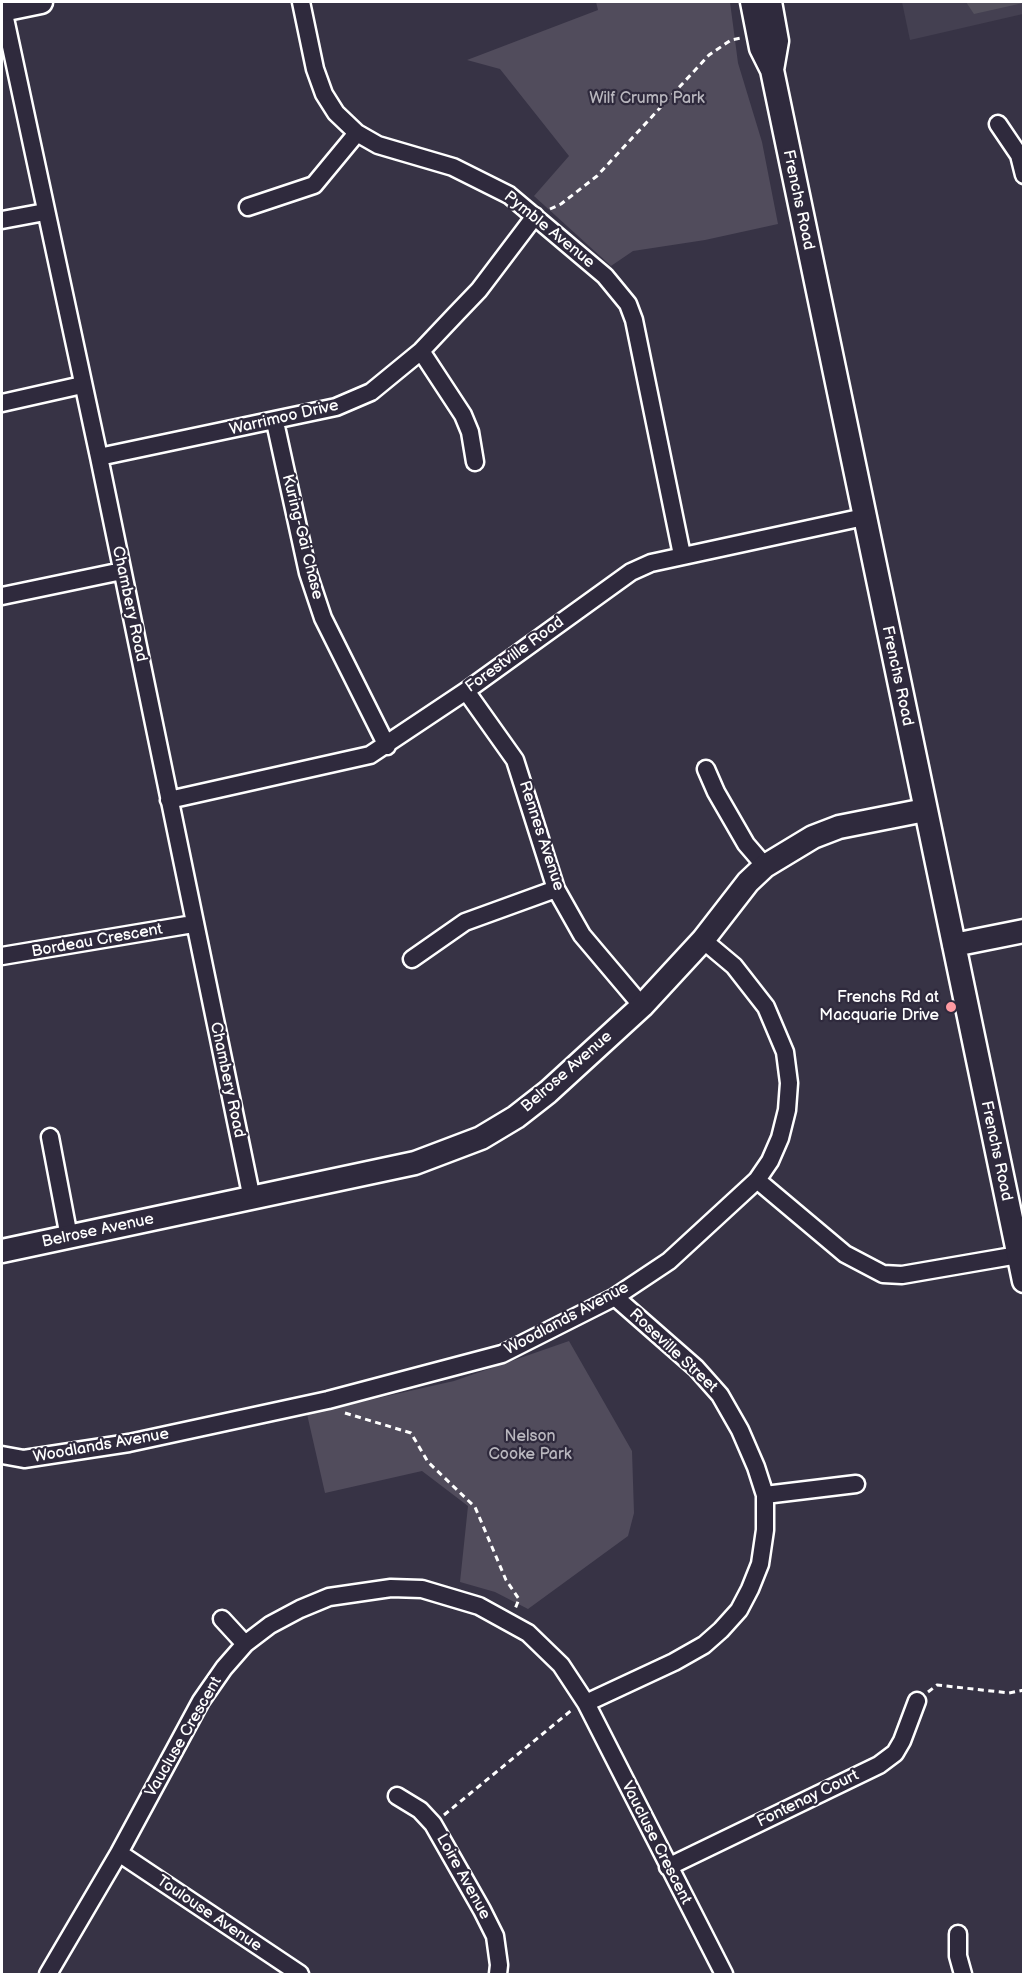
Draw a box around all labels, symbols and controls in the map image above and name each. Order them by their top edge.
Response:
park label: Wilf Crump Park [589,89,705,109]
street label: Frenchs Road [778,148,818,252]
street label: Pymble Avenue [500,188,598,272]
street label: Warrimoo Drive [228,396,340,440]
street label: Kuring-Gai Chase [277,472,327,602]
street label: Chambery Road [107,544,151,664]
street label: Forestville Road [462,613,568,697]
street label: Frenchs Road [877,624,917,728]
street label: Rennes Avenue [514,779,568,893]
street label: Bordeau Crescent [30,920,164,962]
place label: Frenchs Rd at Macquarie Drive [819,988,939,1026]
marker: Frenchs Rd at Macquarie Drive [944,1000,958,1014]
street label: Chambery Road [205,1020,249,1140]
street label: Belrose Avenue [518,1027,616,1117]
street label: Frenchs Road [976,1099,1016,1203]
street label: Belrose Avenue [40,1210,156,1252]
street label: Woodlands Avenue [502,1278,632,1360]
street label: Roseville Street [625,1305,721,1397]
street label: Woodlands Avenue [32,1425,170,1467]
park label: Nelson Cooke Park [488,1427,572,1465]
street label: Vaucluse Crescent [142,1674,226,1800]
street label: Fontenay Court [754,1766,862,1832]
street label: Vaucluse Crescent [617,1778,695,1908]
street label: Loire Avenue [432,1831,494,1923]
street label: Toulouse Avenue [153,1872,265,1956]

